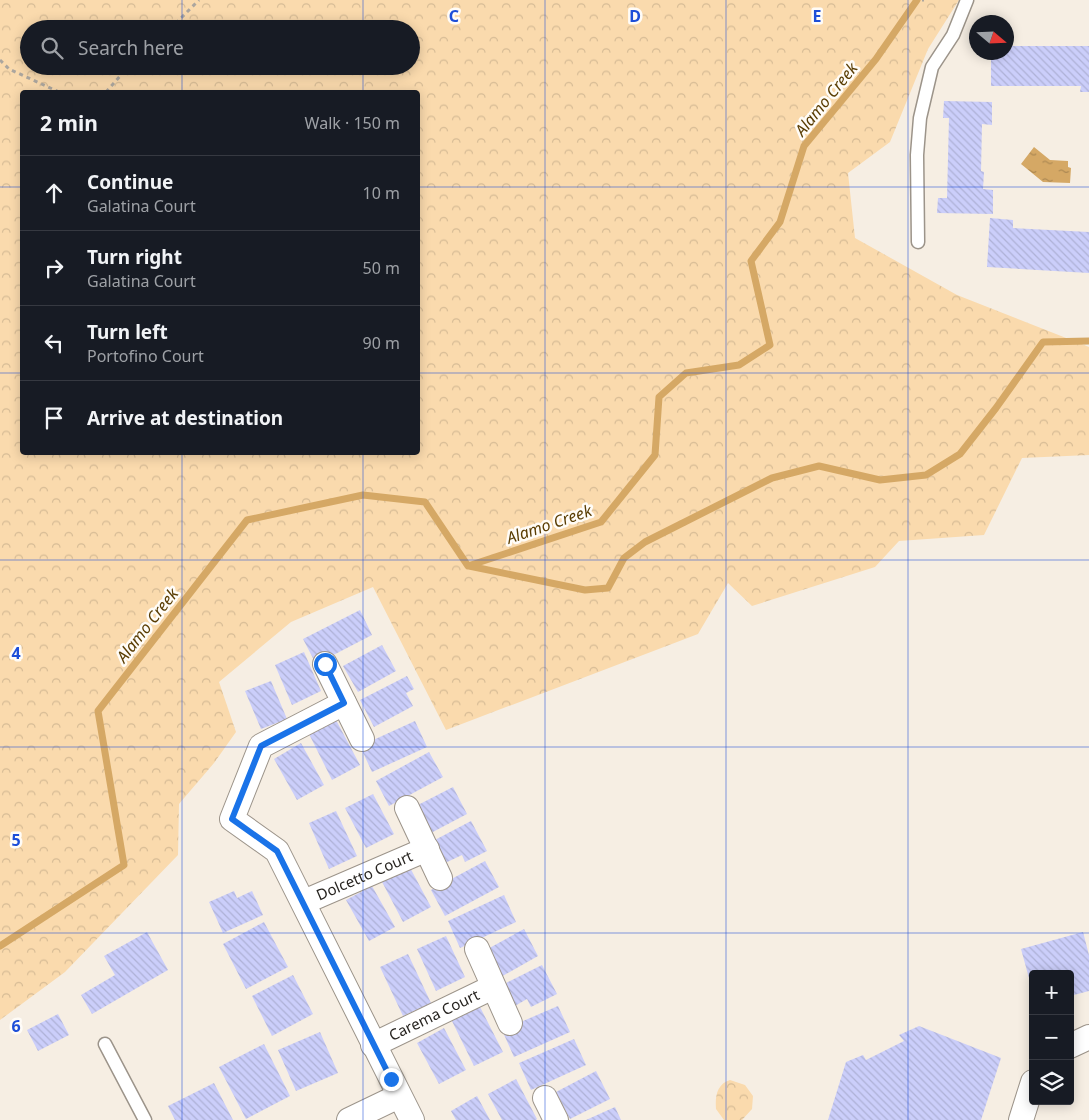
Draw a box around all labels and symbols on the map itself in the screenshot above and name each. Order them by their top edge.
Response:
text: C [449,5,459,27]
text: D [629,5,641,27]
text: E [813,5,822,27]
north arrow [969,15,1014,60]
water label: Alamo Creek [789,57,863,141]
water label: Alamo Creek [503,499,596,549]
water label: Alamo Creek [110,582,184,668]
text: 4 [11,642,21,664]
route start [314,653,337,676]
text: 5 [11,829,21,851]
street label: Dolcetto Court [313,845,416,905]
street label: Carema Court [385,984,483,1045]
text: 6 [11,1015,21,1037]
route end [380,1068,403,1091]

